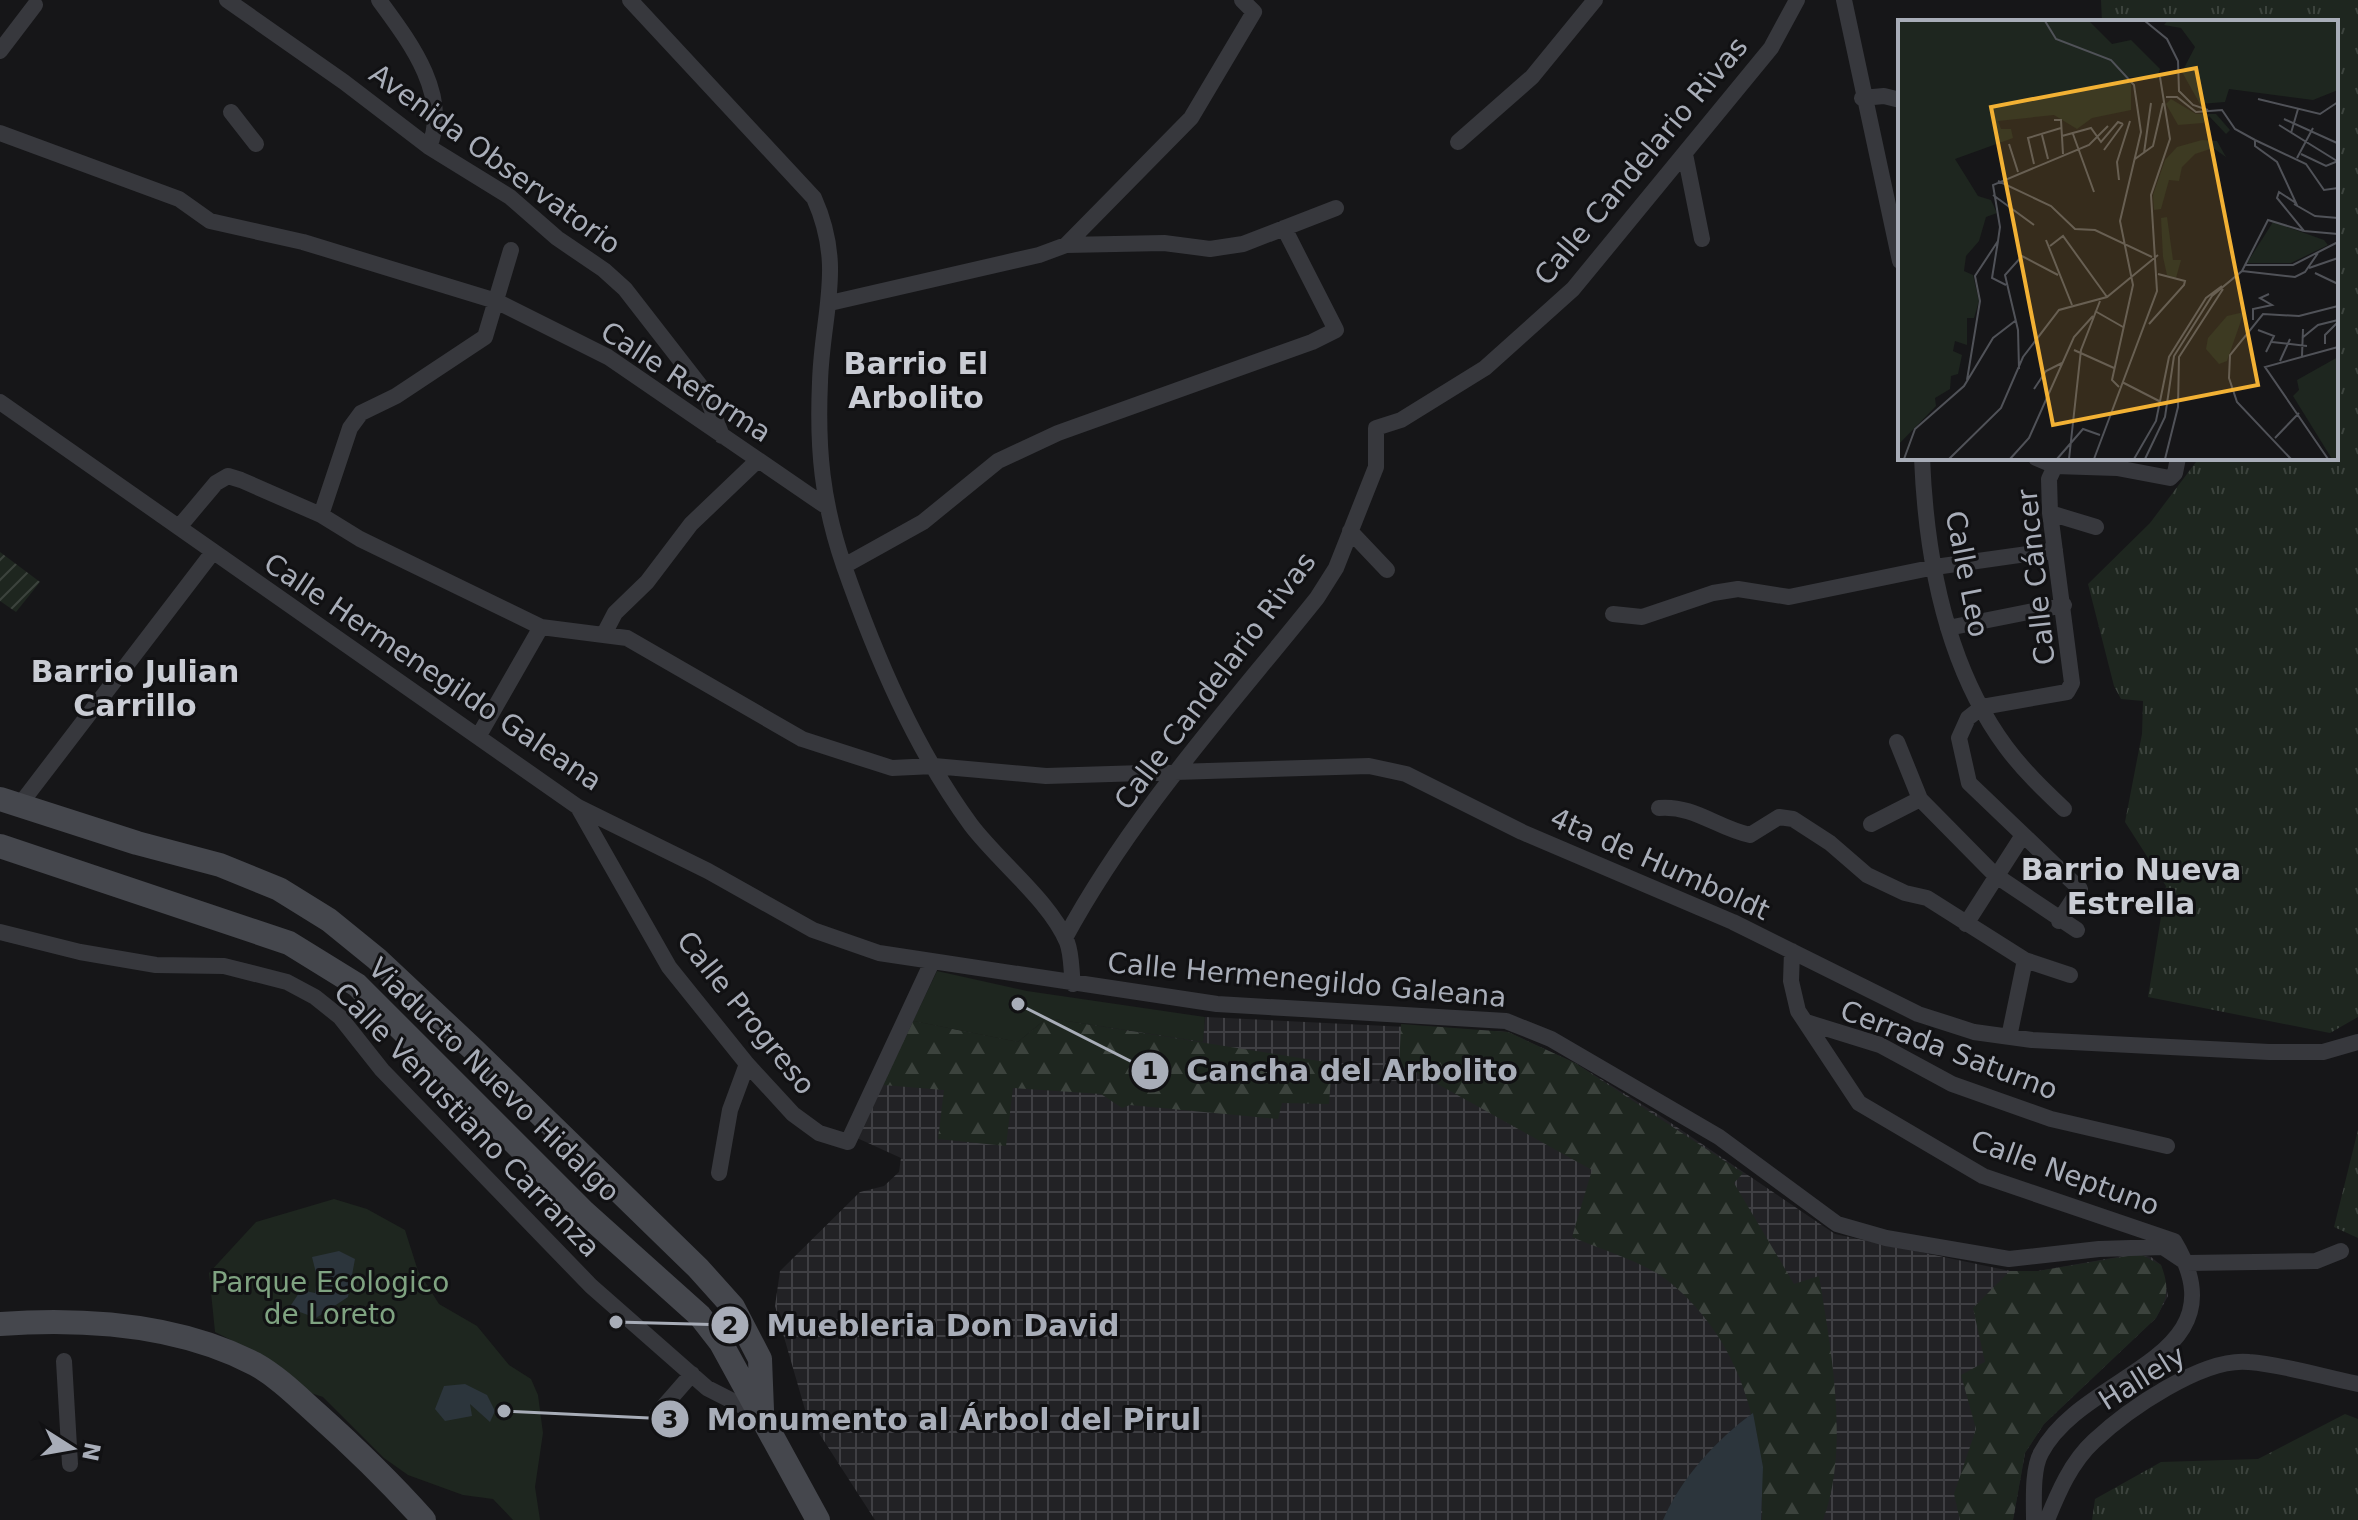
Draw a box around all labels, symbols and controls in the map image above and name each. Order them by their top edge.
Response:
inset map [1898,20,2338,460]
street label: Calle Candelario Rivas [1528,30,1754,292]
street label: Avenida Observatorio [363,57,627,261]
street label: Calle Reforma [595,315,777,449]
district label: Barrio El Arbolito [844,346,988,415]
street label: Calle Cáncer [2010,487,2062,667]
street label: Calle Leo [1939,508,1995,640]
street label: Calle Hermenegildo Galeana [258,546,608,798]
street label: Calle Candelario Rivas [1107,546,1323,816]
district label: Barrio Julian Carrillo [31,654,239,723]
street label: 4ta de Humboldt [1545,801,1775,927]
district label: Barrio Nueva Estrella [2021,852,2241,921]
street label: Calle Progreso [670,925,822,1101]
street label: Calle Hermenegildo Galeana [1106,946,1508,1014]
street label: Viaducto Nuevo Hidalgo [362,951,626,1209]
street label: Calle Venustiano Carranza [327,976,607,1264]
street label: Cerrada Saturno [1836,993,2062,1107]
callout: Cancha del Arbolito [1130,1044,1534,1098]
text: Cancha del Arbolito [1186,1053,1518,1088]
text: 1 [1142,1057,1158,1085]
street label: Calle Neptuno [1966,1124,2164,1222]
park label: Parque Ecologico de Loreto [211,1266,449,1331]
callout: Muebleria Don David [710,1298,1136,1352]
text: Muebleria Don David [766,1308,1120,1343]
text: 2 [722,1312,738,1340]
street label: Hallely [2093,1339,2191,1417]
callout: Monumento al Árbol del Pirul [650,1392,1217,1446]
text: Monumento al Árbol del Pirul [707,1402,1201,1437]
text: 3 [662,1406,678,1434]
north arrow [32,1408,112,1488]
text: N [77,1440,105,1463]

